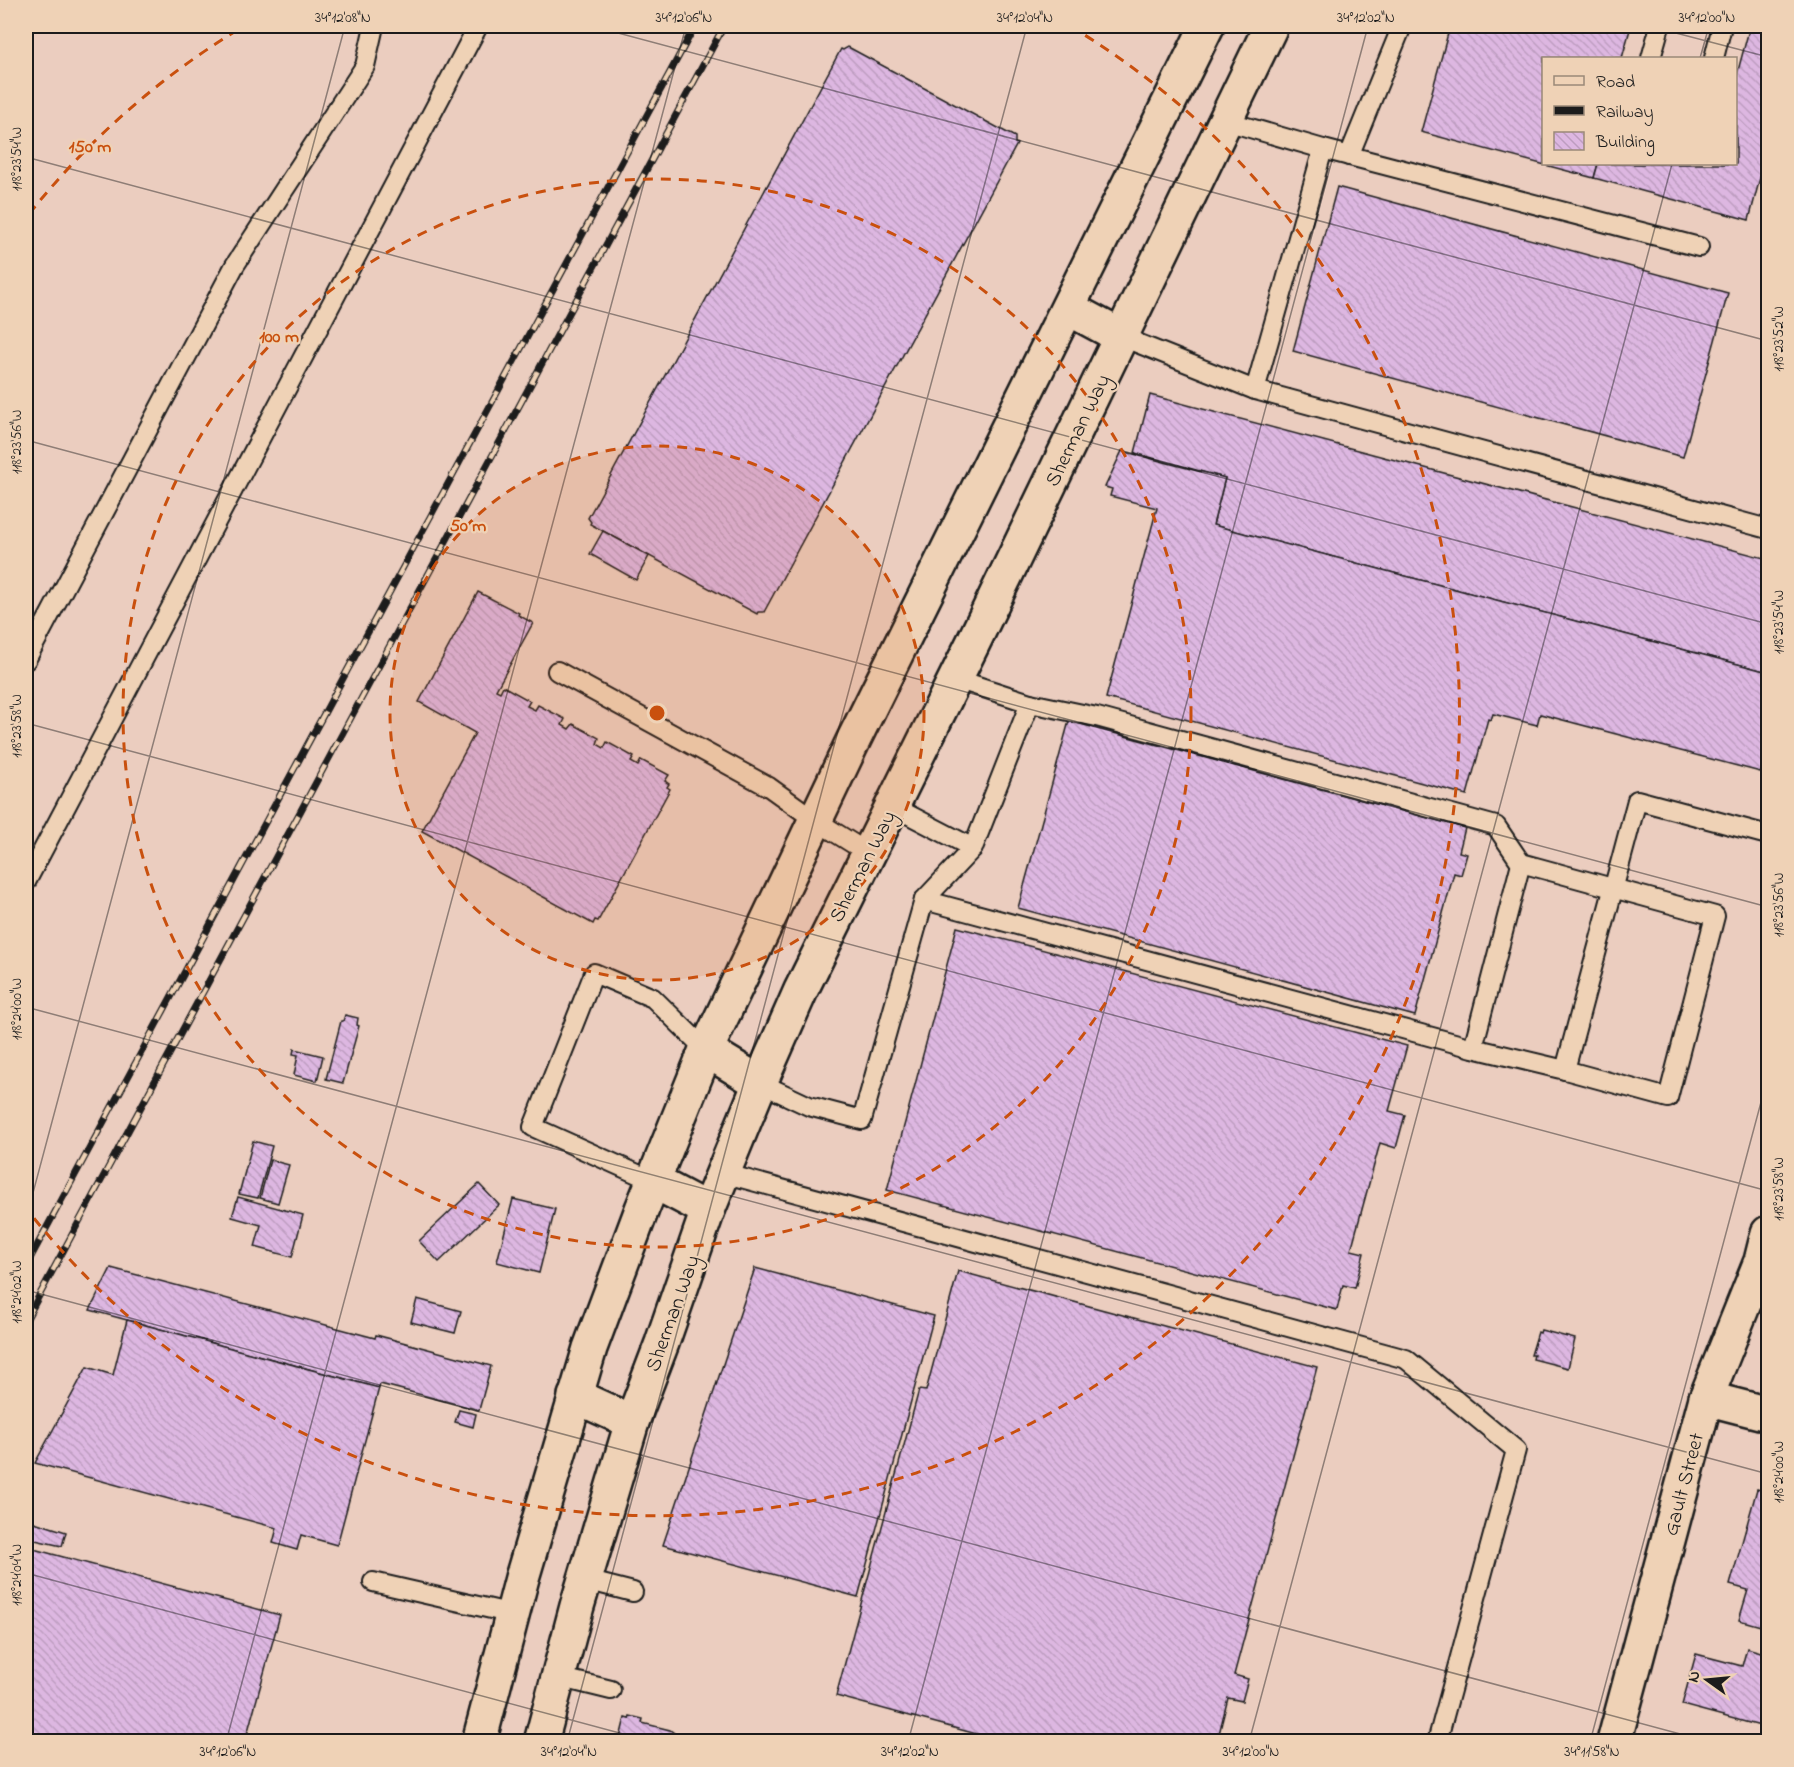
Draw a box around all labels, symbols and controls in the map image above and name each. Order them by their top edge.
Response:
text: 34°12'08"N [315,7,371,29]
text: 34°12'06"N [656,7,712,29]
text: 34°12'04"N [997,7,1053,29]
text: 34°12'02"N [1337,7,1395,29]
text: 34°12'00"N [1679,7,1735,29]
legend [1542,57,1737,165]
text: Road [1596,70,1635,96]
text: Railway [1596,100,1653,126]
text: 118°23'54"W [6,127,28,191]
text: Building [1595,130,1655,157]
text: 150 m [69,135,111,161]
text: 118°23'52"W [1768,306,1790,372]
text: 100 m [259,325,299,351]
street label: Sherman Way [1039,370,1121,493]
text: 118°23'56"W [6,410,28,474]
text: 50 m [450,514,486,540]
text: 118°23'54"W [1768,590,1790,654]
text: 118°23'58"W [6,694,28,758]
centre of rings [647,703,667,723]
street label: Sherman Way [823,806,907,929]
text: 118°23'56"W [1768,873,1790,937]
text: 118°24'00"W [6,978,28,1040]
text: 118°23'58"W [1768,1157,1790,1221]
street label: Sherman Way [639,1251,711,1377]
text: 118°24'02"W [6,1260,28,1324]
street label: Gault Street [1657,1430,1713,1539]
text: 118°24'00"W [1768,1441,1790,1503]
text: 118°24'04"W [6,1544,28,1606]
north arrow [1677,1650,1737,1710]
text: N [1681,1668,1707,1685]
text: 34°12'06"N [200,1741,256,1763]
text: 34°12'04"N [541,1741,597,1763]
text: 34°12'02"N [881,1741,939,1763]
text: 34°12'00"N [1223,1741,1279,1763]
text: 34°11'58"N [1564,1741,1620,1763]

